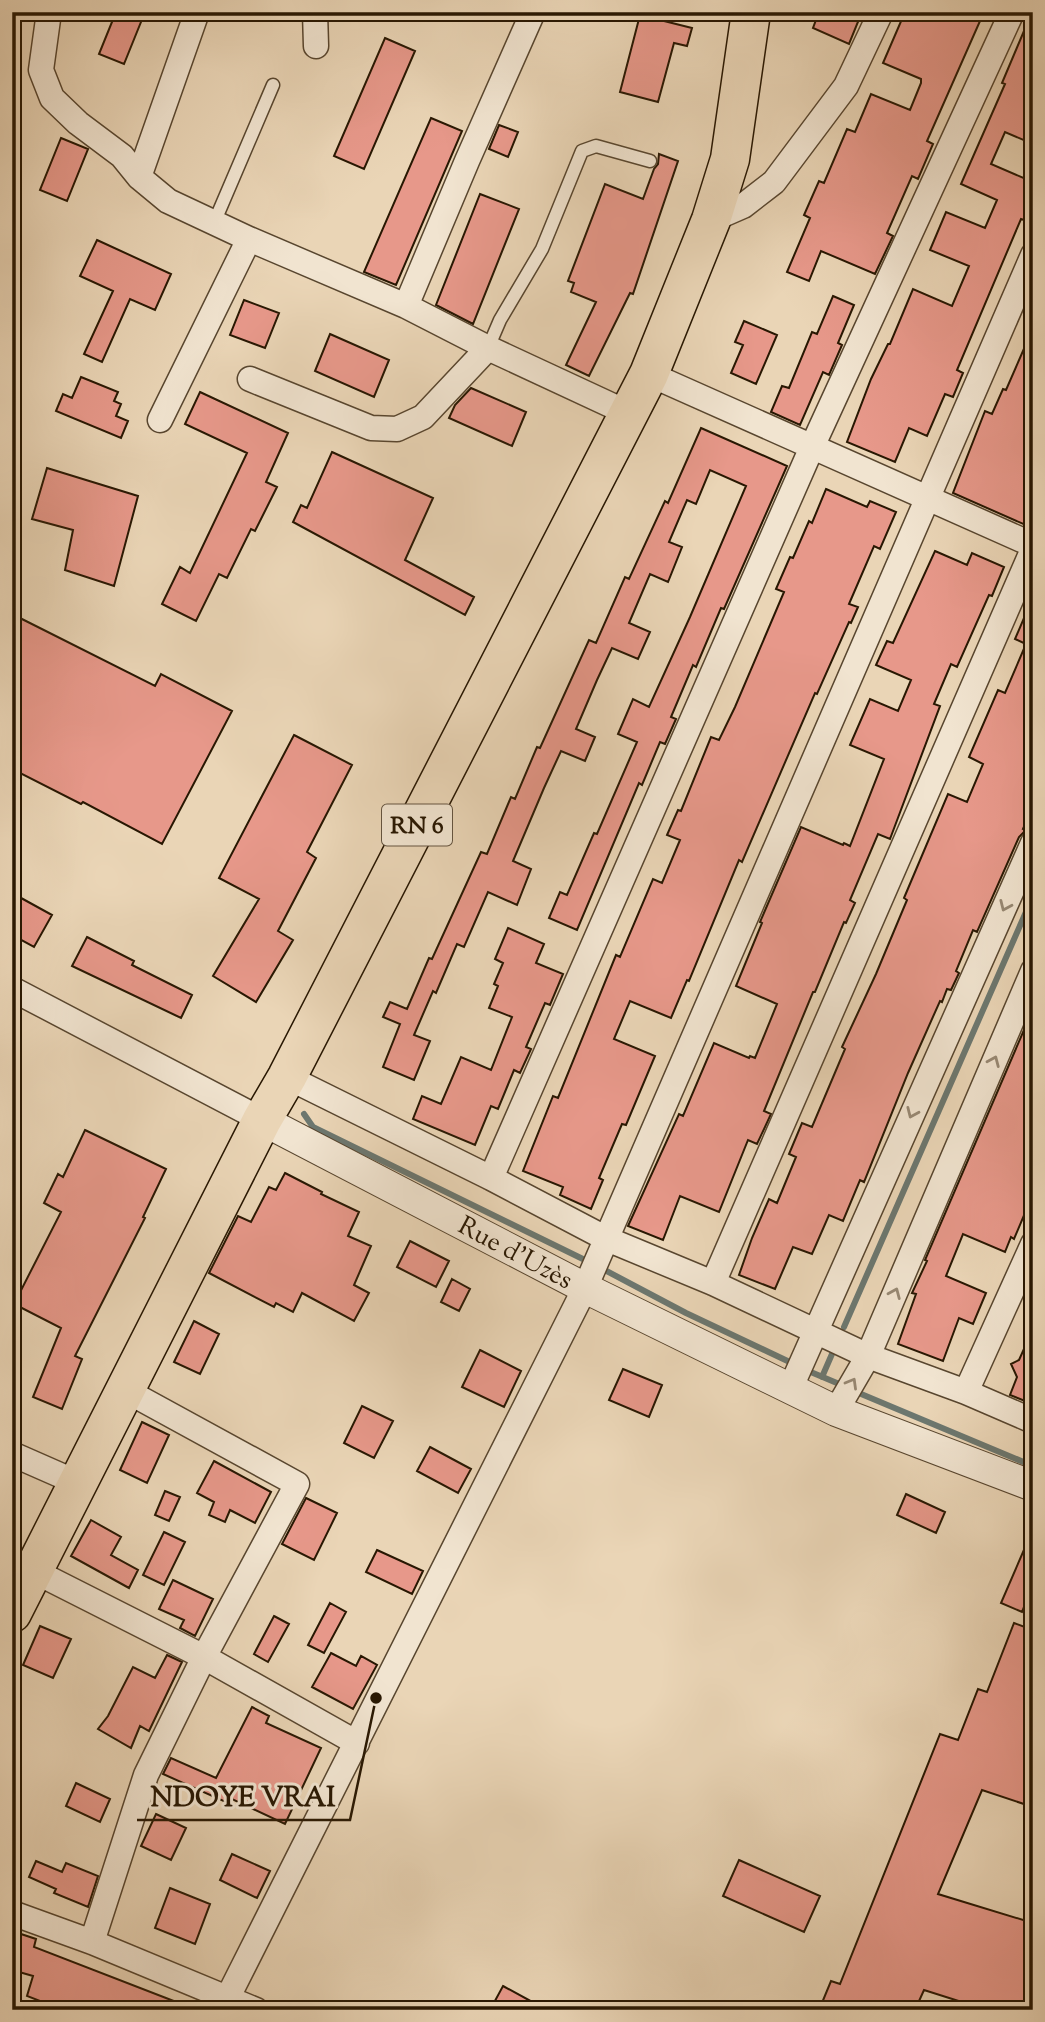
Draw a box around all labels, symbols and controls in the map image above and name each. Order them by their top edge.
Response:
road number: RN 6 [382,804,452,846]
one-way arrow [999,898,1013,911]
one-way arrow [986,1056,1000,1068]
one-way arrow [906,1106,920,1119]
street label: Rue d'Uzès [451,1208,579,1300]
one-way arrow [887,1288,901,1300]
one-way arrow [844,1378,857,1391]
callout: NDOYE VRAI [137,1771,350,1820]
text: NDOYE VRAI [150,1779,336,1819]

